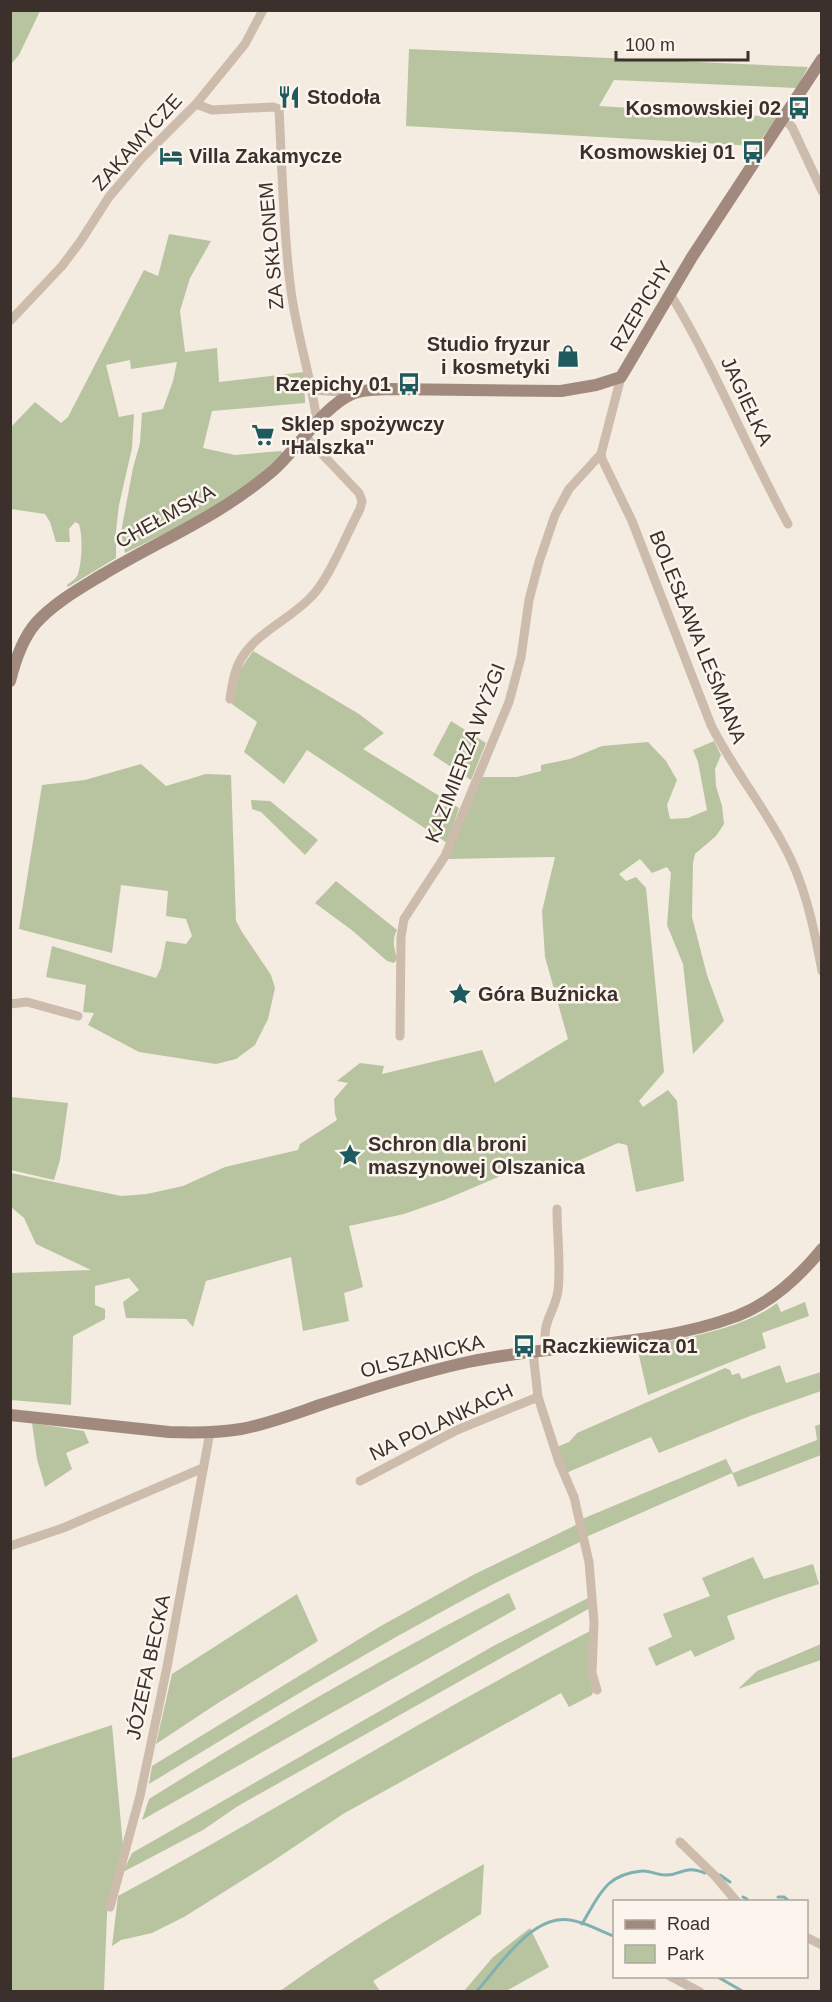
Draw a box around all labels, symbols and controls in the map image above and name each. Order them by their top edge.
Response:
scale bar [616,24,748,62]
text: 100 m [625,35,675,55]
restaurant icon: Stodoła [276,84,302,110]
place label: Stodoła [307,86,381,108]
street label: ZAKAMYCZE [88,89,186,195]
bus stop icon: Kosmowskiej 02 [786,95,812,121]
place label: Kosmowskiej 02 [625,97,781,119]
bus stop icon: Kosmowskiej 01 [740,139,766,165]
place label: Kosmowskiej 01 [579,141,735,163]
hotel icon: Villa Zakamycze [158,143,184,169]
place label: Villa Zakamycze [189,145,342,167]
street label: ZA SKŁONEM [254,181,288,311]
street label: RZEPICHY [606,257,676,355]
place label: Studio fryzur i kosmetyki [427,333,550,378]
shop icon: Studio fryzur i kosmetyki [555,343,581,369]
street label: JAGIEŁKA [717,353,777,450]
bus stop icon: Rzepichy 01 [396,371,422,397]
place label: Rzepichy 01 [275,373,391,395]
place label: Sklep spożywczy "Halszka" [281,413,445,458]
supermarket icon: Sklep spożywczy "Halszka" [250,422,276,448]
street label: CHEŁMSKA [112,479,219,552]
street label: BOLESŁAWA LEŚMIANA [645,527,752,747]
street label: KAZIMIERZA WYŻGI [421,660,509,846]
place icon: Góra Buźnicka [447,981,473,1007]
place label: Góra Buźnicka [478,983,619,1005]
place label: Schron dla broni maszynowej Olszanica [368,1133,586,1178]
place icon: Schron dla broni maszynowej Olszanica [337,1142,363,1168]
street label: OLSZANICKA [358,1330,487,1382]
bus stop icon: Raczkiewicza 01 [511,1333,537,1359]
place label: Raczkiewicza 01 [542,1335,698,1357]
street label: NA POLANKACH [366,1379,516,1465]
street label: JÓZEFA BECKA [122,1592,174,1742]
legend [613,1900,808,1978]
text: Road [667,1914,710,1934]
text: Park [667,1944,705,1964]

